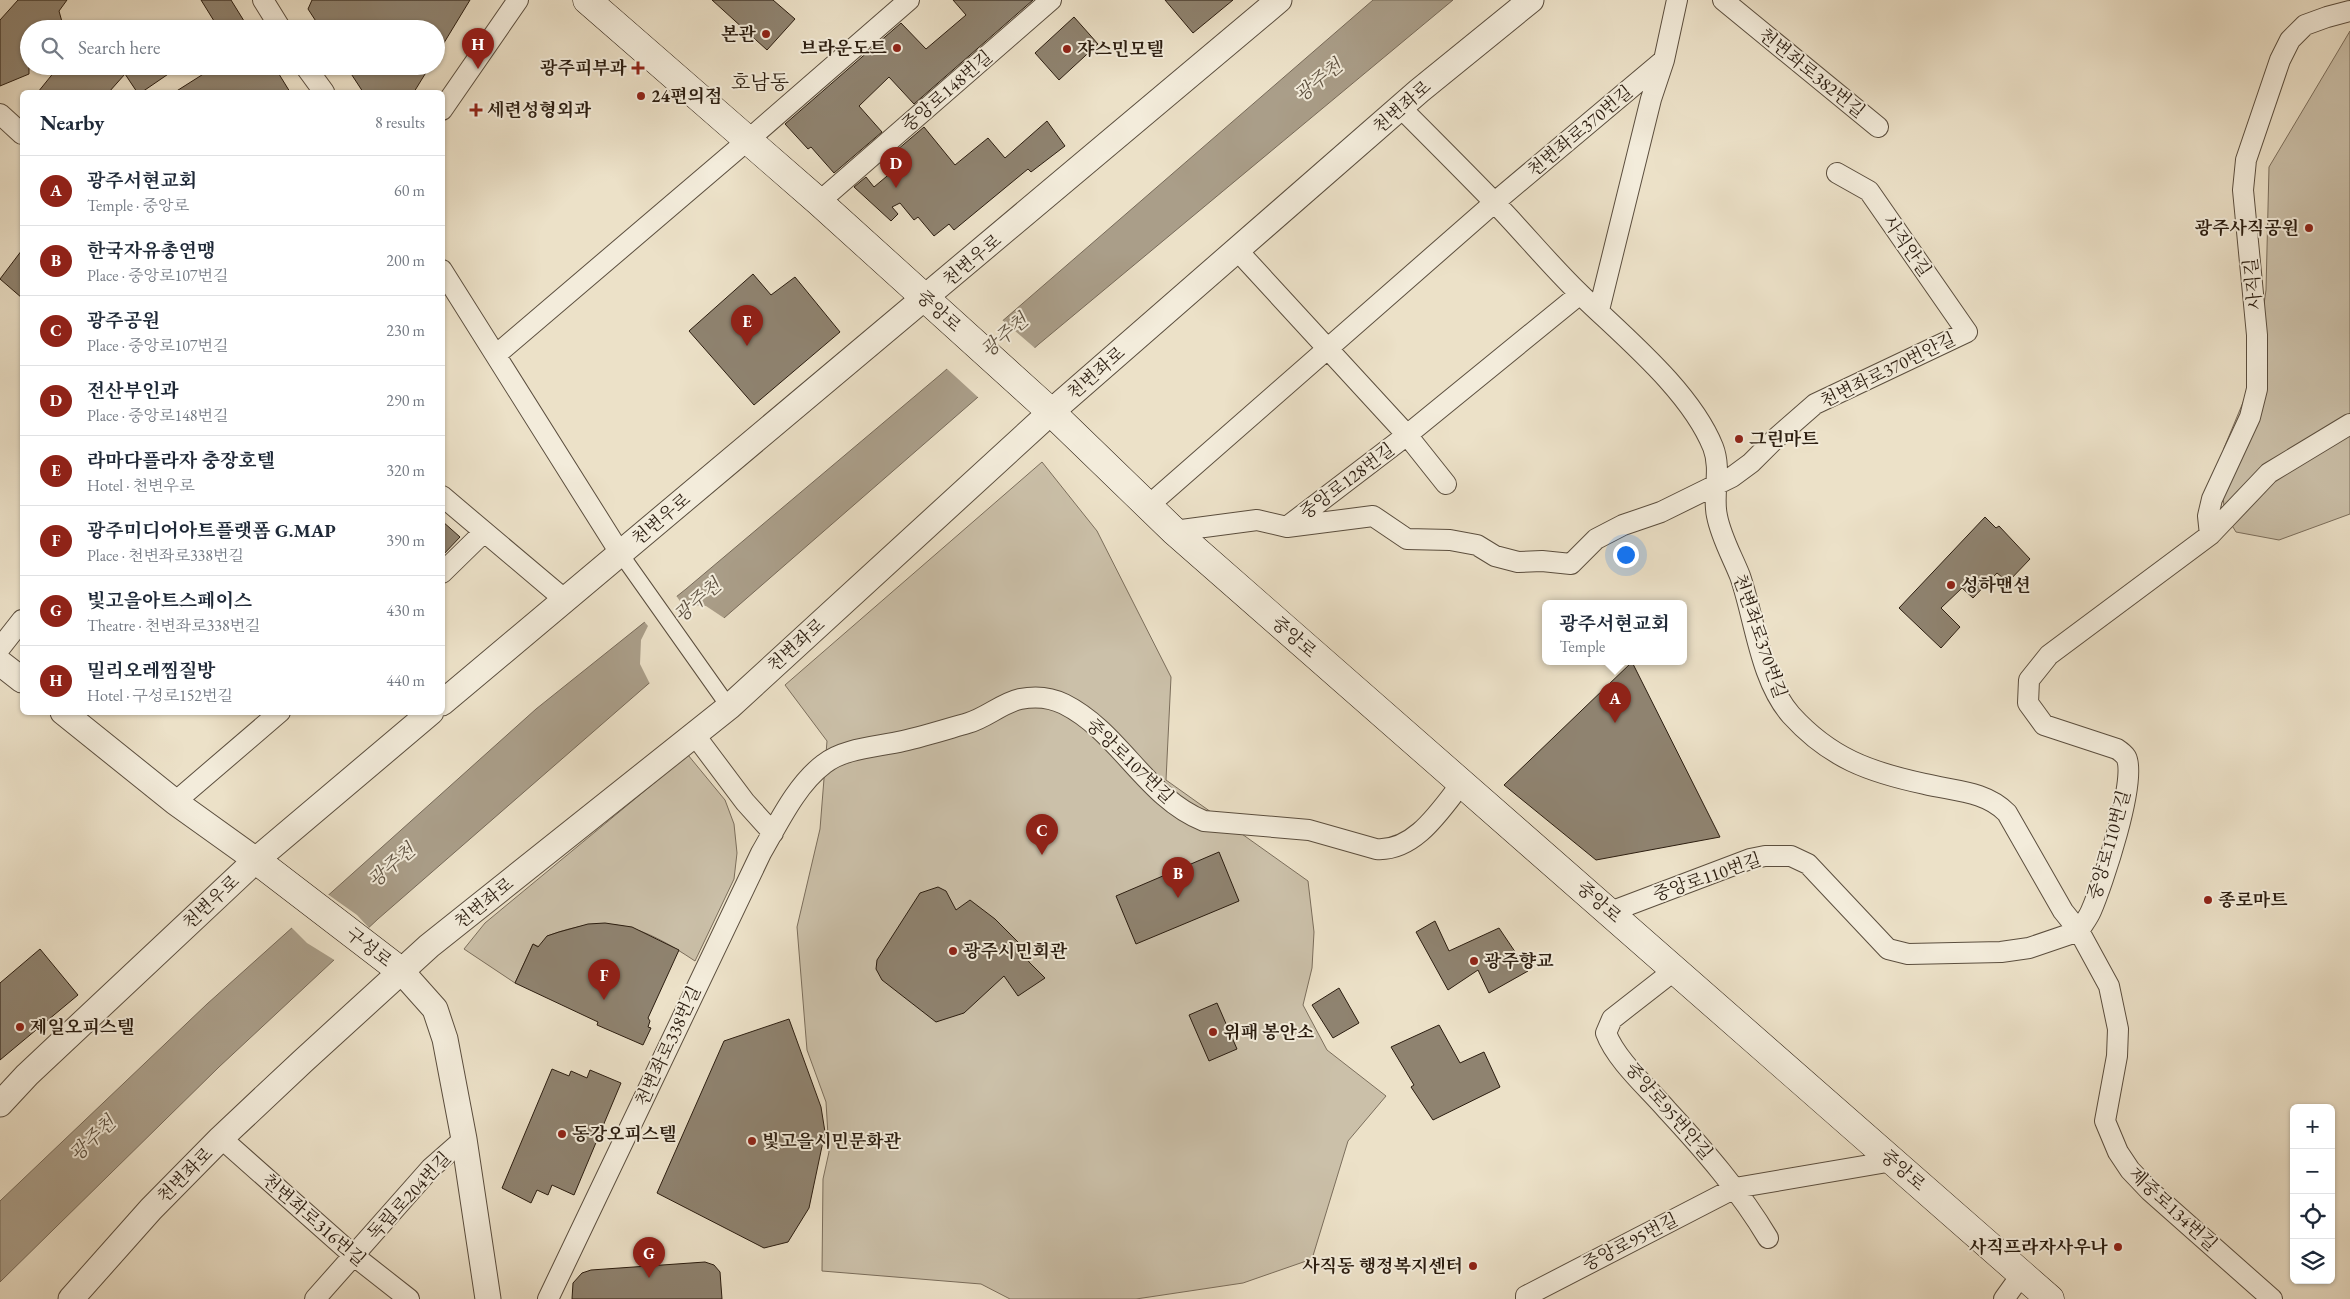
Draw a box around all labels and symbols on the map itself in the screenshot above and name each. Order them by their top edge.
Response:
place label: 본관 [721,22,757,45]
street label: 천변좌로382번길 [1754,23,1870,123]
pin: H [462,28,494,69]
marker: 본관 [760,28,772,40]
place label: 브라운도트 [800,36,888,59]
place label: 쟈스민모텔 [1077,37,1164,60]
marker: 브라운도트 [891,42,903,54]
marker: 쟈스민모텔 [1061,43,1073,55]
street label: 중앙로148번길 [897,45,997,136]
water label: 광주천 [1289,52,1349,107]
place label: 광주피부과 [540,56,628,79]
marker: 광주피부과 [631,61,645,75]
district label: 호남동 [731,69,789,95]
street label: 천변좌로 [1368,75,1435,138]
street label: 천변좌로370번길 [1522,80,1637,181]
place label: 24편의점 [651,84,722,107]
marker: 24편의점 [635,90,647,102]
place label: 세련성형외과 [487,98,592,121]
marker: 세련성형외과 [469,103,483,117]
pin: D [880,147,912,188]
street label: 사직안길 [1878,211,1937,281]
place label: 광주사직공원 [2195,216,2299,239]
marker: 광주사직공원 [2303,222,2315,234]
street label: 천변우로 [938,228,1006,291]
street label: 사직길 [2238,257,2267,311]
street label: 중앙로 [912,285,966,337]
pin: E [731,305,763,346]
water label: 광주천 [975,307,1035,363]
street label: 천변좌로370번안길 [1816,327,1959,412]
street label: 천변좌로 [1062,341,1129,404]
place label: 그린마트 [1749,427,1819,450]
marker: 그린마트 [1733,433,1745,445]
street label: 중앙로128번길 [1295,437,1399,524]
street label: 천변우로 [627,487,695,550]
your location [1613,542,1639,568]
street label: 천변좌로370번길 [1728,571,1793,701]
water label: 광주천 [668,572,728,628]
place label: 성하맨션 [1961,573,2031,596]
marker: 성하맨션 [1945,579,1957,591]
street label: 중앙로 [1267,611,1322,662]
street label: 천변좌로 [762,613,829,676]
pin: A [1599,682,1631,723]
street label: 중앙로107번길 [1082,713,1179,808]
street label: 중앙로110번길 [2082,787,2135,902]
pin: C [1026,814,1058,855]
water label: 광주천 [362,837,422,893]
street label: 중앙로110번길 [1650,847,1764,906]
pin: B [1162,857,1194,898]
street label: 천변우로 [177,870,244,934]
street label: 천변좌로 [449,872,518,933]
street label: 중앙로 [1572,876,1627,927]
place label: 종로마트 [2218,888,2288,911]
marker: 종로마트 [2202,894,2214,906]
street label: 구성로 [342,921,397,972]
place label: 광주시민회관 [963,939,1068,962]
marker: 광주시민회관 [947,945,959,957]
place label: 광주향교 [1484,949,1554,972]
marker: 광주향교 [1468,955,1480,967]
pin: F [588,959,620,1000]
street label: 천변좌로338번길 [630,982,705,1110]
place label: 제일오피스텔 [30,1015,134,1038]
place label: 위패 봉안소 [1223,1020,1315,1043]
marker: 제일오피스텔 [14,1021,26,1033]
marker: 위패 봉안소 [1207,1026,1219,1038]
street label: 중앙로95번안길 [1621,1057,1718,1164]
water label: 광주천 [64,1109,122,1166]
place label: 동강오피스텔 [572,1122,676,1145]
marker: 동강오피스텔 [556,1128,568,1140]
place label: 빛고을시민문화관 [762,1129,902,1152]
marker: 빛고을시민문화관 [746,1135,758,1147]
street label: 천변좌로 [152,1142,217,1207]
street label: 중앙로 [1876,1144,1931,1195]
street label: 독립로204번길 [362,1147,456,1245]
street label: 제중로134번길 [2124,1162,2222,1256]
street label: 천변좌로316번길 [258,1168,371,1271]
street label: 중앙로95번길 [1578,1208,1681,1275]
place label: 사직프라자사우나 [1969,1235,2109,1258]
pin: G [633,1237,665,1278]
marker: 사직프라자사우나 [2112,1241,2124,1253]
place label: 사직동 행정복지센터 [1302,1254,1463,1277]
marker: 사직동 행정복지센터 [1467,1260,1479,1272]

